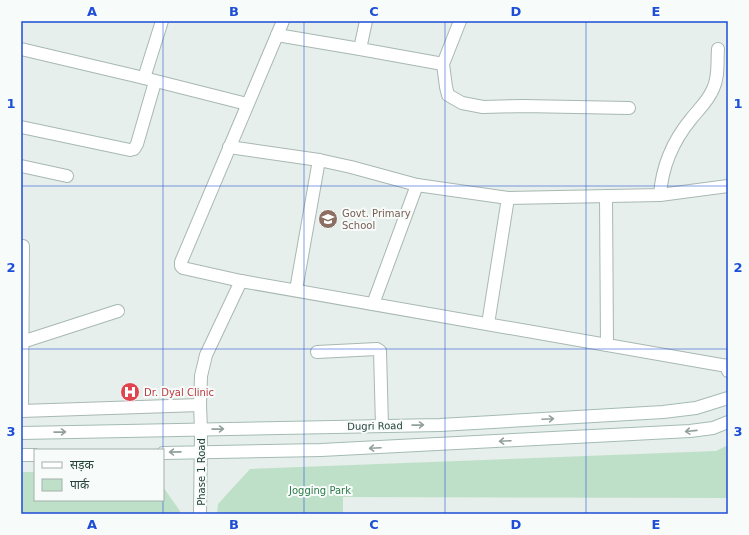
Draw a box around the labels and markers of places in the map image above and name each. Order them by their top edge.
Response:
school or university icon: Govt. Primary School [317,208,339,230]
place label: Govt. Primary School [342,208,411,231]
hospital icon: Dr. Dyal Clinic [119,381,141,403]
place label: Dr. Dyal Clinic [144,387,214,398]

